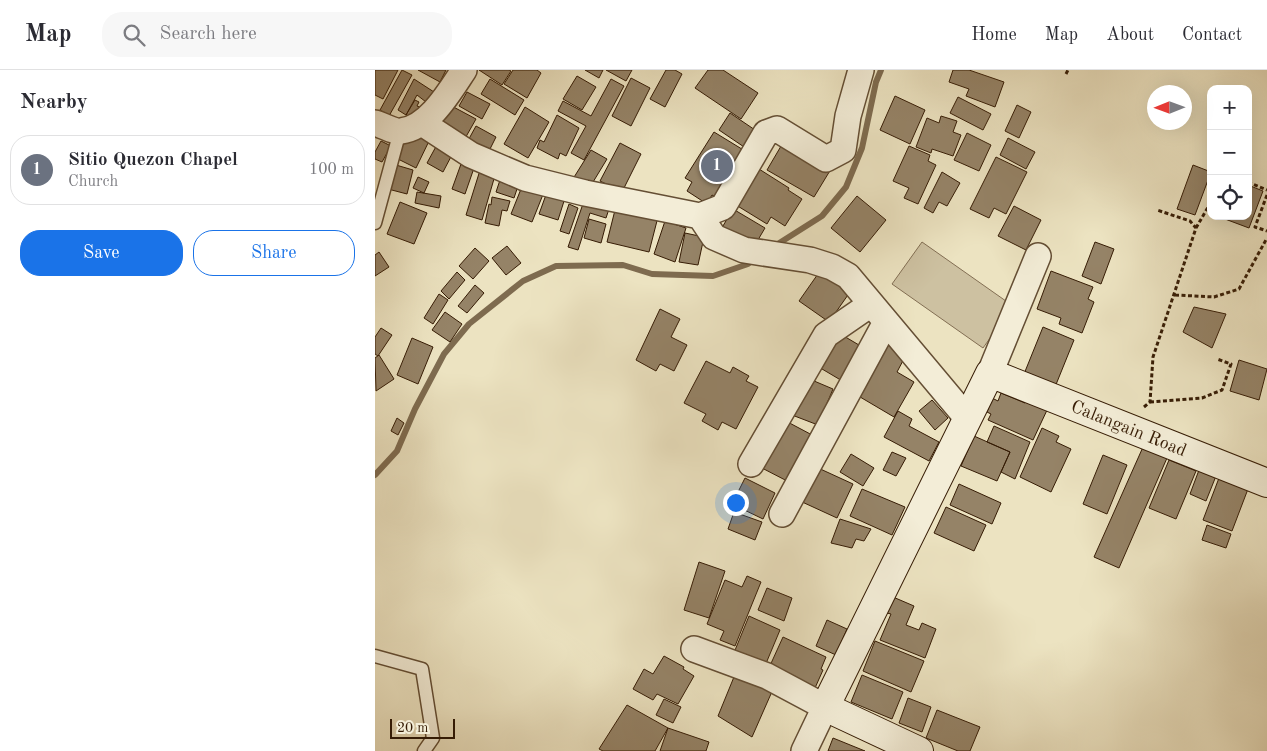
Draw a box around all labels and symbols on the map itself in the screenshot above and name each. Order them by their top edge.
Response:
north arrow [1147,85,1192,130]
pin: 1 [701,147,733,185]
street label: Calangain Road [1068,398,1189,460]
your location [723,490,749,516]
scale bar [390,716,455,739]

